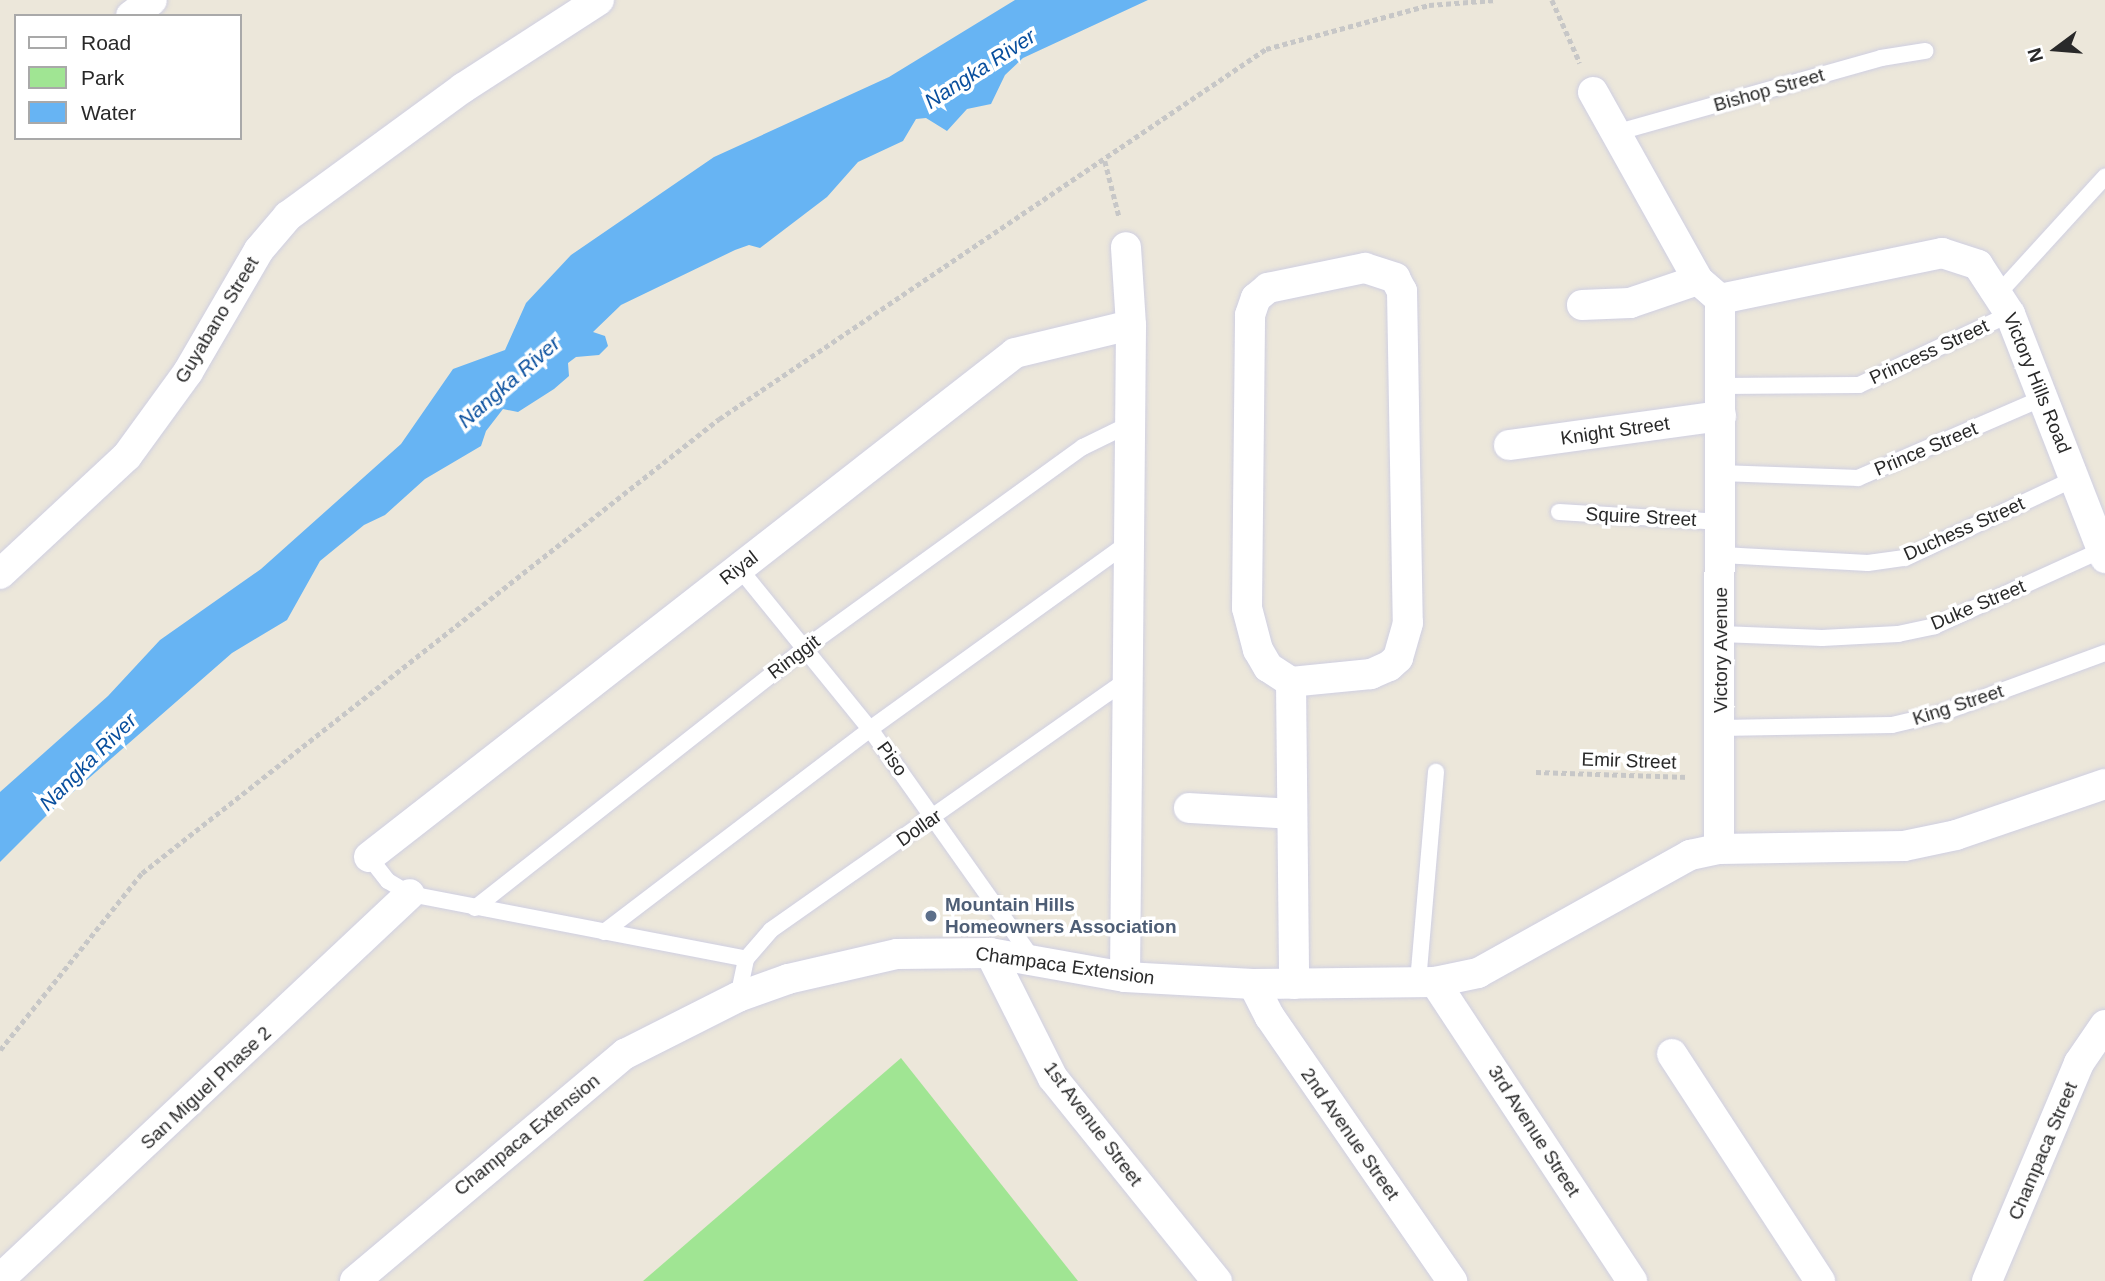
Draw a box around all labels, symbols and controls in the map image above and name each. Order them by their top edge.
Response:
legend [14,14,242,140]
north arrow [2021,14,2091,84]
water label: Nangka River [920,24,1040,114]
text: Road [81,31,131,54]
text: N [2023,45,2047,64]
street label: Bishop Street [1711,63,1827,117]
text: Park [81,66,124,89]
text: Water [81,101,136,124]
street label: Guyabano Street [170,253,264,387]
street label: Victory Hills Road [1998,309,2076,457]
street label: Princess Street [1866,314,1992,390]
water label: Nangka River [453,331,565,433]
street label: Knight Street [1559,412,1671,450]
street label: Prince Street [1871,417,1981,481]
street label: Duchess Street [1900,492,2028,566]
street label: Squire Street [1585,503,1697,531]
street label: Riyal [715,546,763,590]
street label: Duke Street [1927,575,2029,635]
street label: Victory Avenue [1710,586,1732,714]
street label: Ringgit [764,630,824,684]
street label: King Street [1910,680,2006,730]
water label: Nangka River [34,708,142,816]
street label: Piso [872,737,912,781]
street label: Emir Street [1581,748,1677,774]
street label: Dollar [892,804,946,852]
place label: Mountain Hills Homeowners Association [945,894,1177,938]
marker: Mountain Hills Homeowners Association [923,908,939,924]
street label: Champaca Extension [974,942,1156,990]
street label: San Miguel Phase 2 [136,1022,276,1154]
street label: 1st Avenue Street [1039,1057,1147,1191]
street label: 3rd Avenue Street [1483,1061,1585,1201]
street label: 2nd Avenue Street [1296,1063,1404,1205]
street label: Champaca Extension [450,1069,604,1201]
street label: Champaca Street [2004,1078,2082,1224]

